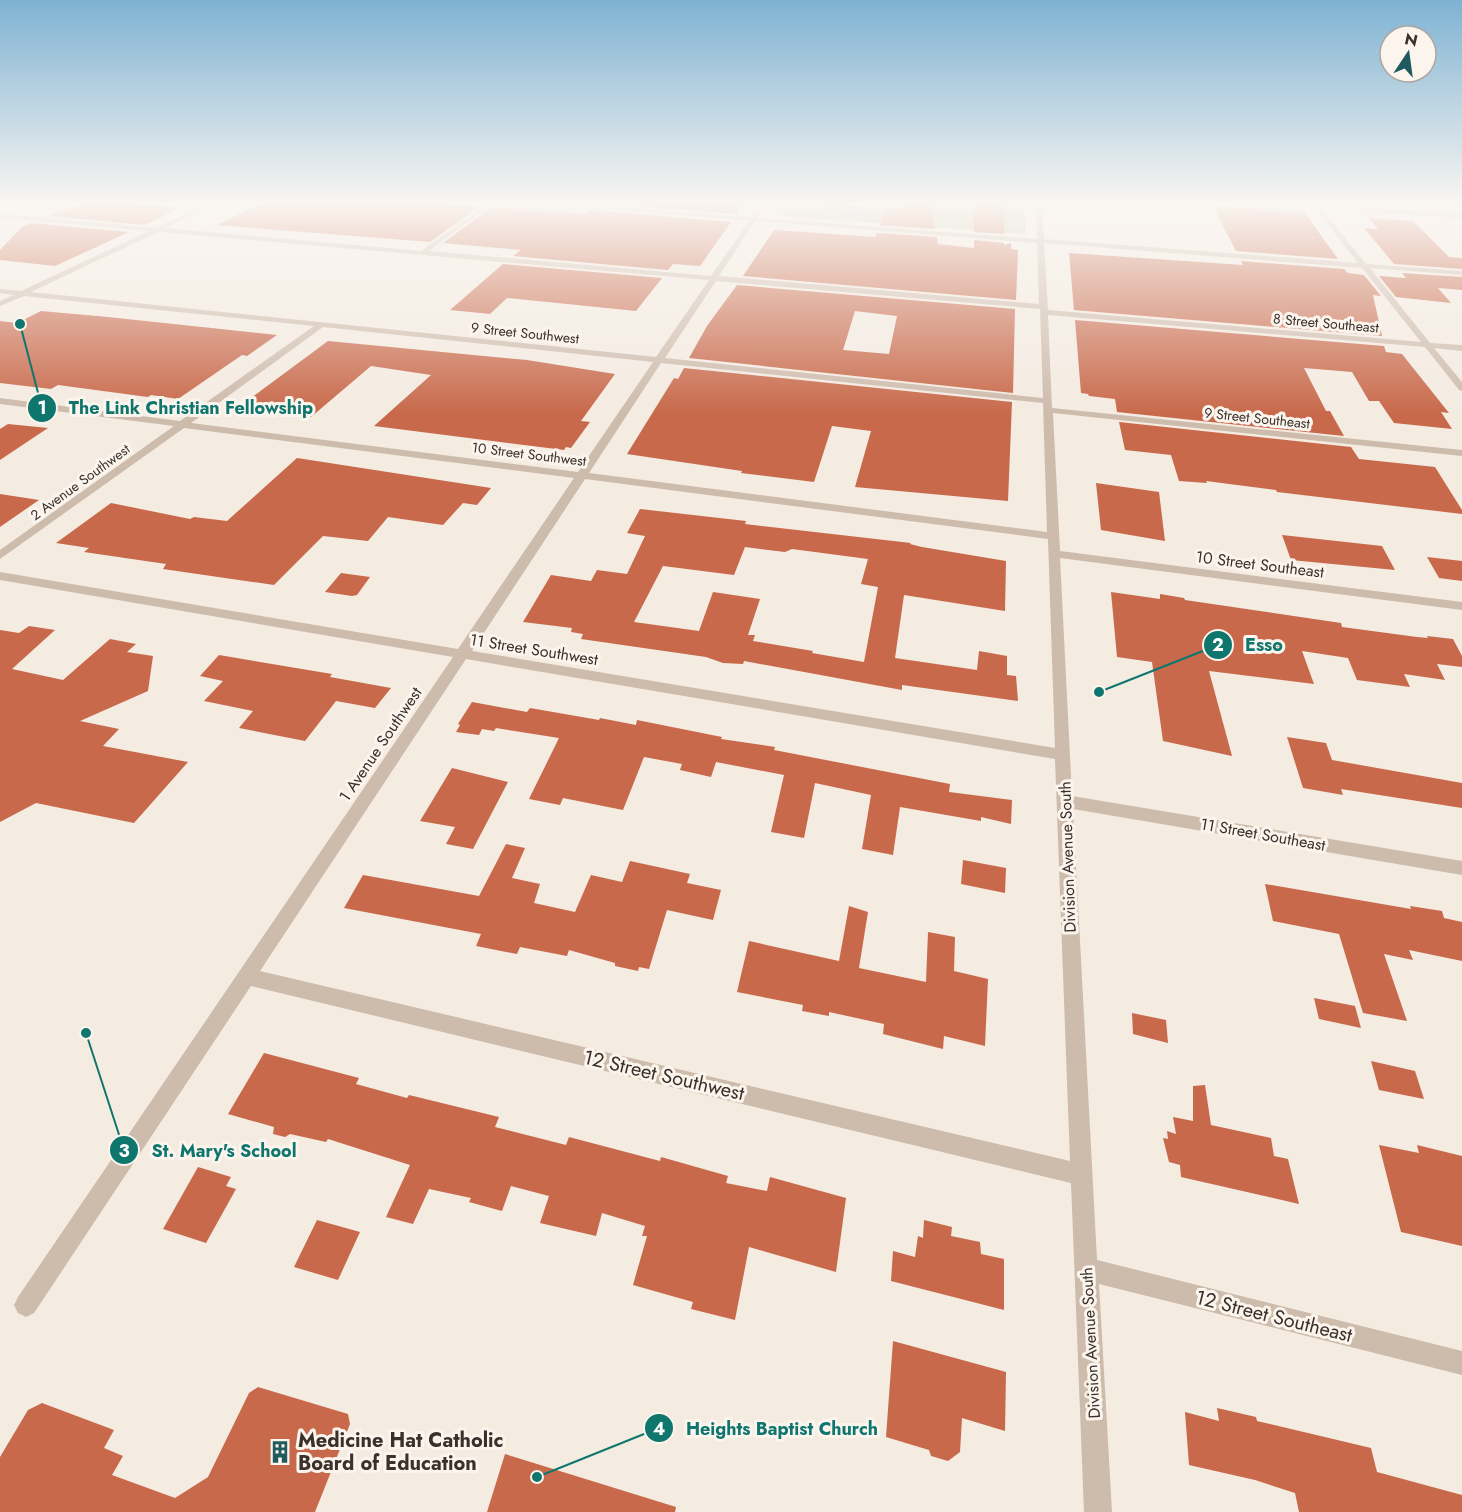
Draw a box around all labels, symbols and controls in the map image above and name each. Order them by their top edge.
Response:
north arrow [1378,24,1438,84]
text: N [1402,27,1420,53]
street label: 8 Street Southeast [1272,308,1380,338]
street label: 9 Street Southwest [470,317,581,349]
callout: The Link Christian Fellowship [27,390,325,426]
text: 1 [37,395,47,421]
text: The Link Christian Fellowship [69,395,313,421]
street label: 9 Street Southeast [1203,403,1311,434]
street label: 10 Street Southwest [471,437,588,471]
street label: 2 Avenue Southwest [26,439,134,525]
street label: 10 Street Southeast [1195,545,1325,584]
callout: Esso [1203,627,1295,663]
street label: 11 Street Southwest [468,628,600,671]
text: 2 [1212,632,1224,658]
text: Esso [1245,632,1283,658]
street label: 1 Avenue Southwest [333,682,427,806]
street label: Division Avenue South [1053,781,1082,933]
street label: 11 Street Southeast [1199,812,1327,857]
street label: 12 Street Southwest [581,1043,747,1108]
callout: St. Mary's School [109,1132,308,1168]
text: 3 [118,1138,130,1164]
text: St. Mary's School [151,1138,297,1164]
street label: Division Avenue South [1075,1267,1106,1419]
street label: 12 Street Southeast [1192,1283,1355,1350]
callout: Heights Baptist Church [644,1410,890,1446]
text: 4 [653,1416,665,1442]
text: Heights Baptist Church [686,1416,878,1442]
place label: Medicine Hat Catholic Board of Education [298,1426,504,1478]
building icon: Medicine Hat Catholic Board of Education [267,1439,293,1465]

